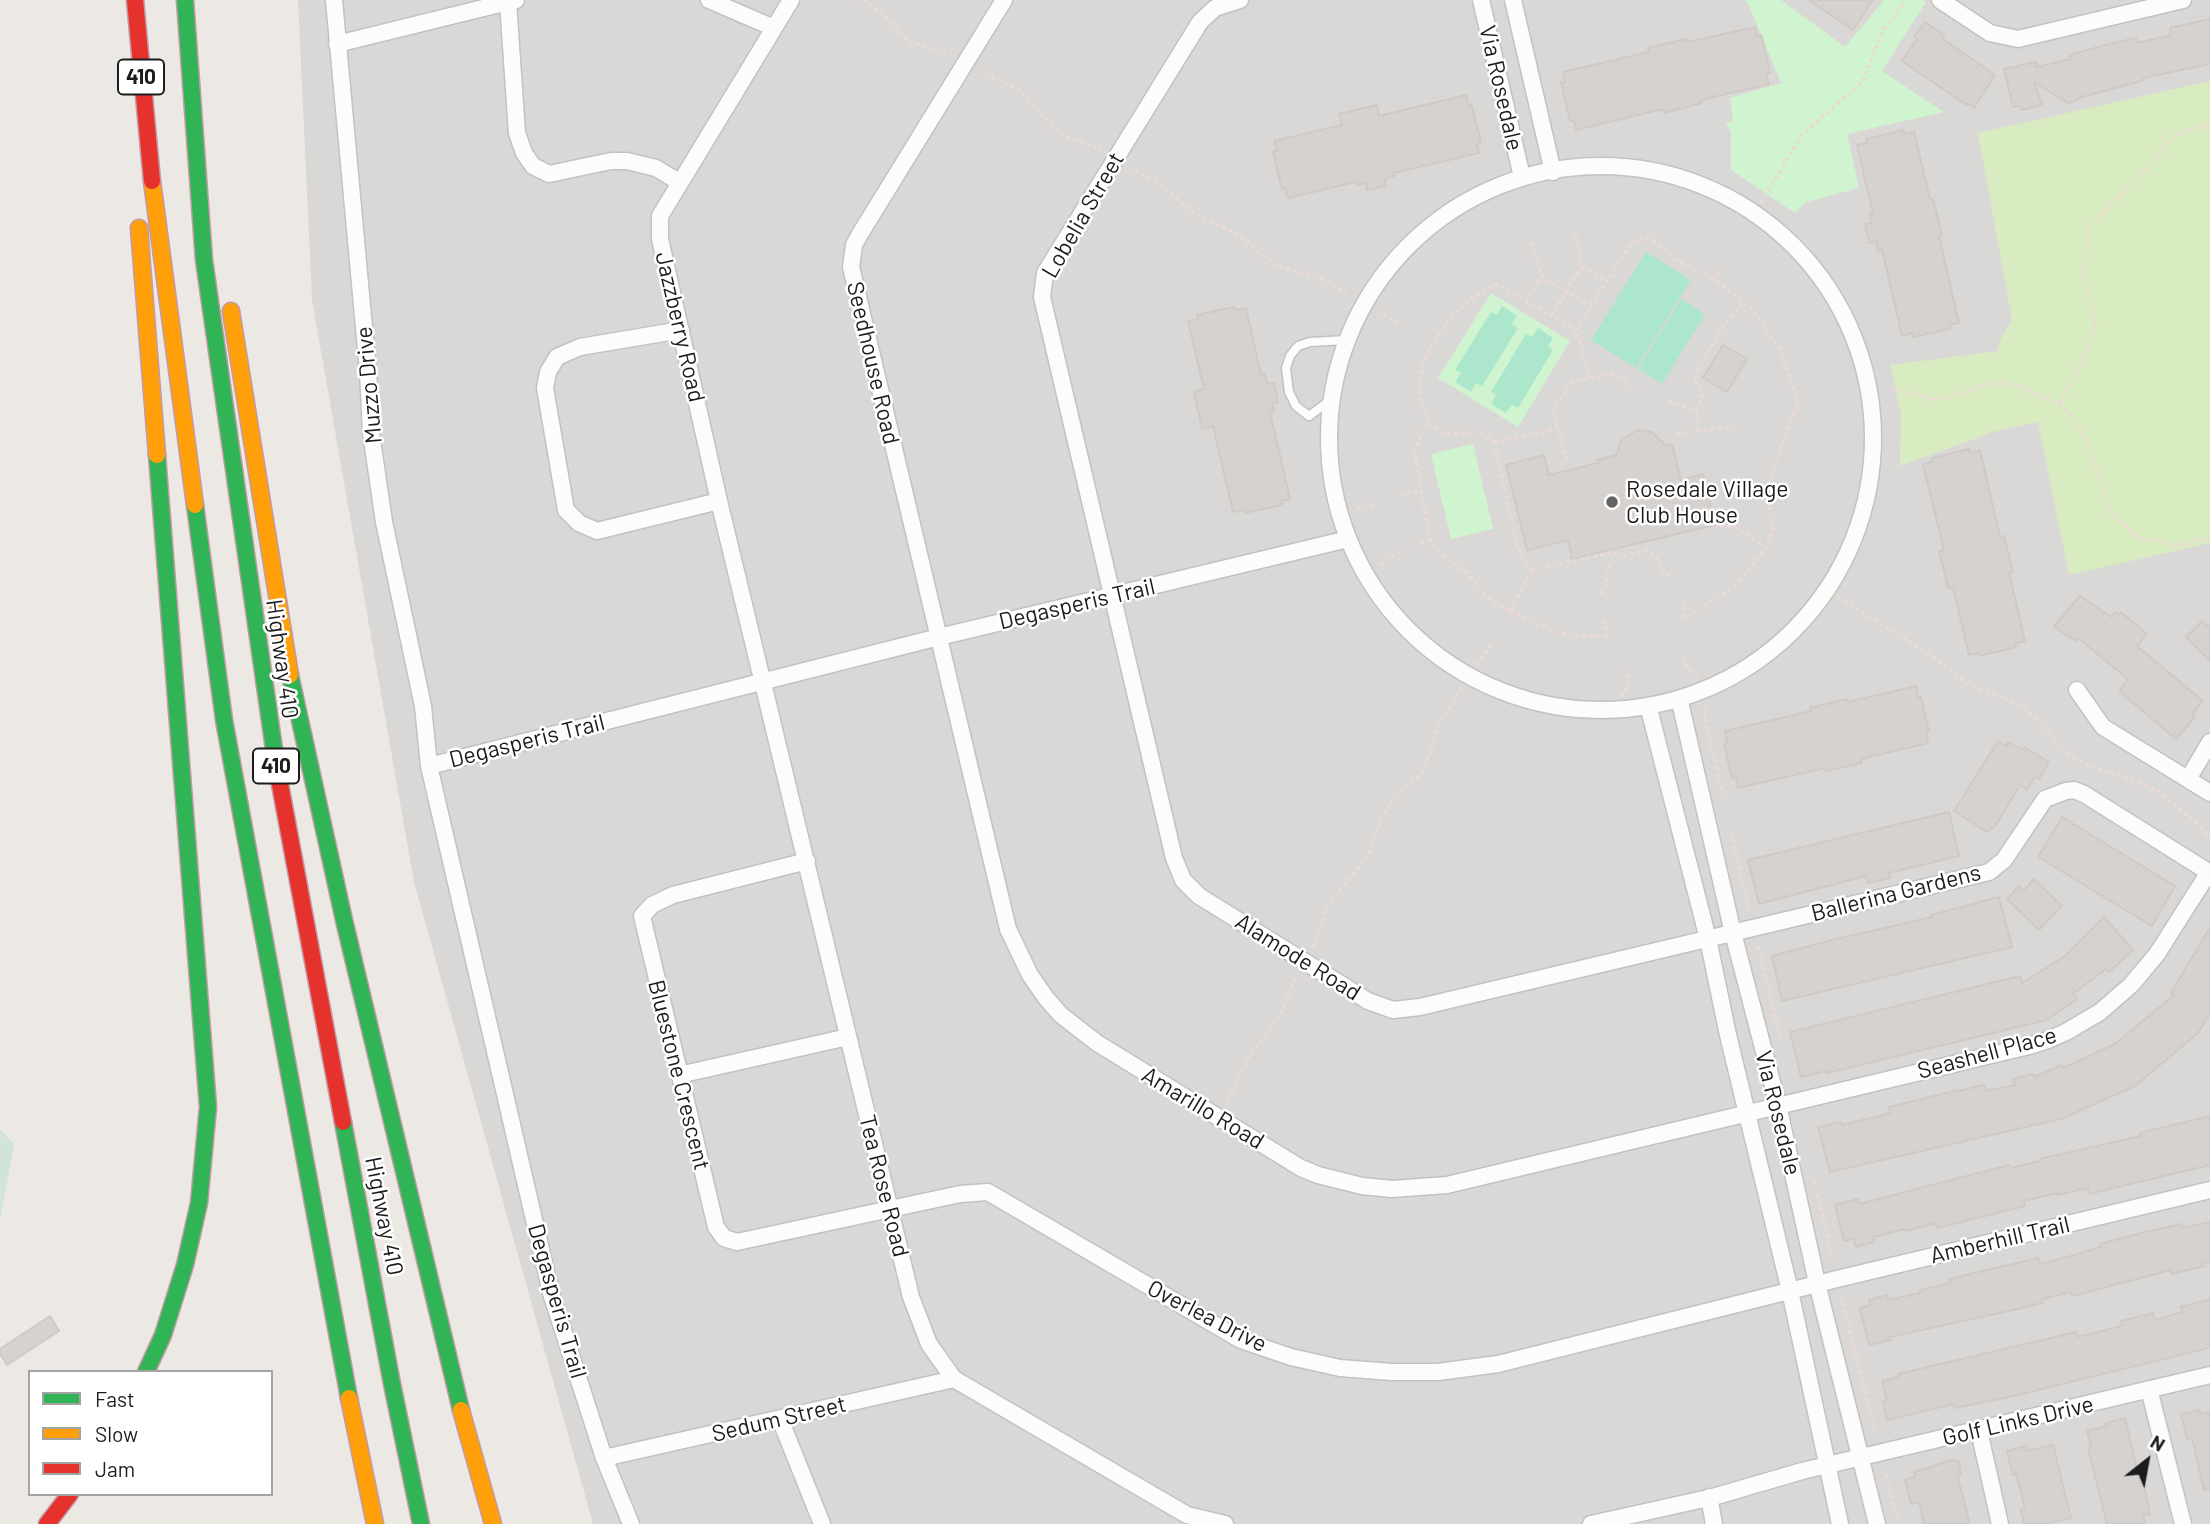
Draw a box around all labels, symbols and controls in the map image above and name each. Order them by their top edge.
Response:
street label: Via Rosedale [1473,23,1529,153]
road number: 410 [118,60,164,94]
street label: Lobelia Street [1036,147,1130,283]
street label: Jazzberry Road [649,249,711,405]
street label: Seedhouse Road [841,279,905,447]
street label: Muzzo Drive [350,325,388,445]
place label: Rosedale Village Club House [1626,475,1789,529]
marker: Rosedale Village Club House [1604,494,1620,510]
street label: Degasperis Trail [996,573,1158,635]
street label: Highway 410 [260,598,304,720]
street label: Degasperis Trail [446,708,608,774]
road number: 410 [253,748,299,784]
street label: Ballerina Gardens [1808,859,1984,927]
street label: Alamode Road [1230,907,1366,1007]
street label: Bluestone Crescent [642,977,716,1173]
street label: Seashell Place [1914,1021,2060,1085]
street label: Via Rosedale [1749,1048,1807,1178]
street label: Amarillo Road [1137,1061,1269,1155]
street label: Tea Rose Road [853,1112,915,1260]
street label: Highway 410 [359,1154,409,1278]
street label: Amberhill Trail [1927,1211,2073,1269]
street label: Degasperis Trail [522,1221,592,1381]
street label: Overlea Drive [1143,1274,1271,1358]
legend [28,1370,273,1496]
text: Fast [95,1386,135,1411]
street label: Sedum Street [709,1390,849,1448]
street label: Golf Links Drive [1940,1390,2096,1452]
text: Slow [95,1421,138,1446]
north arrow [2112,1426,2182,1496]
text: N [2147,1429,2169,1456]
text: Jam [95,1456,135,1481]

